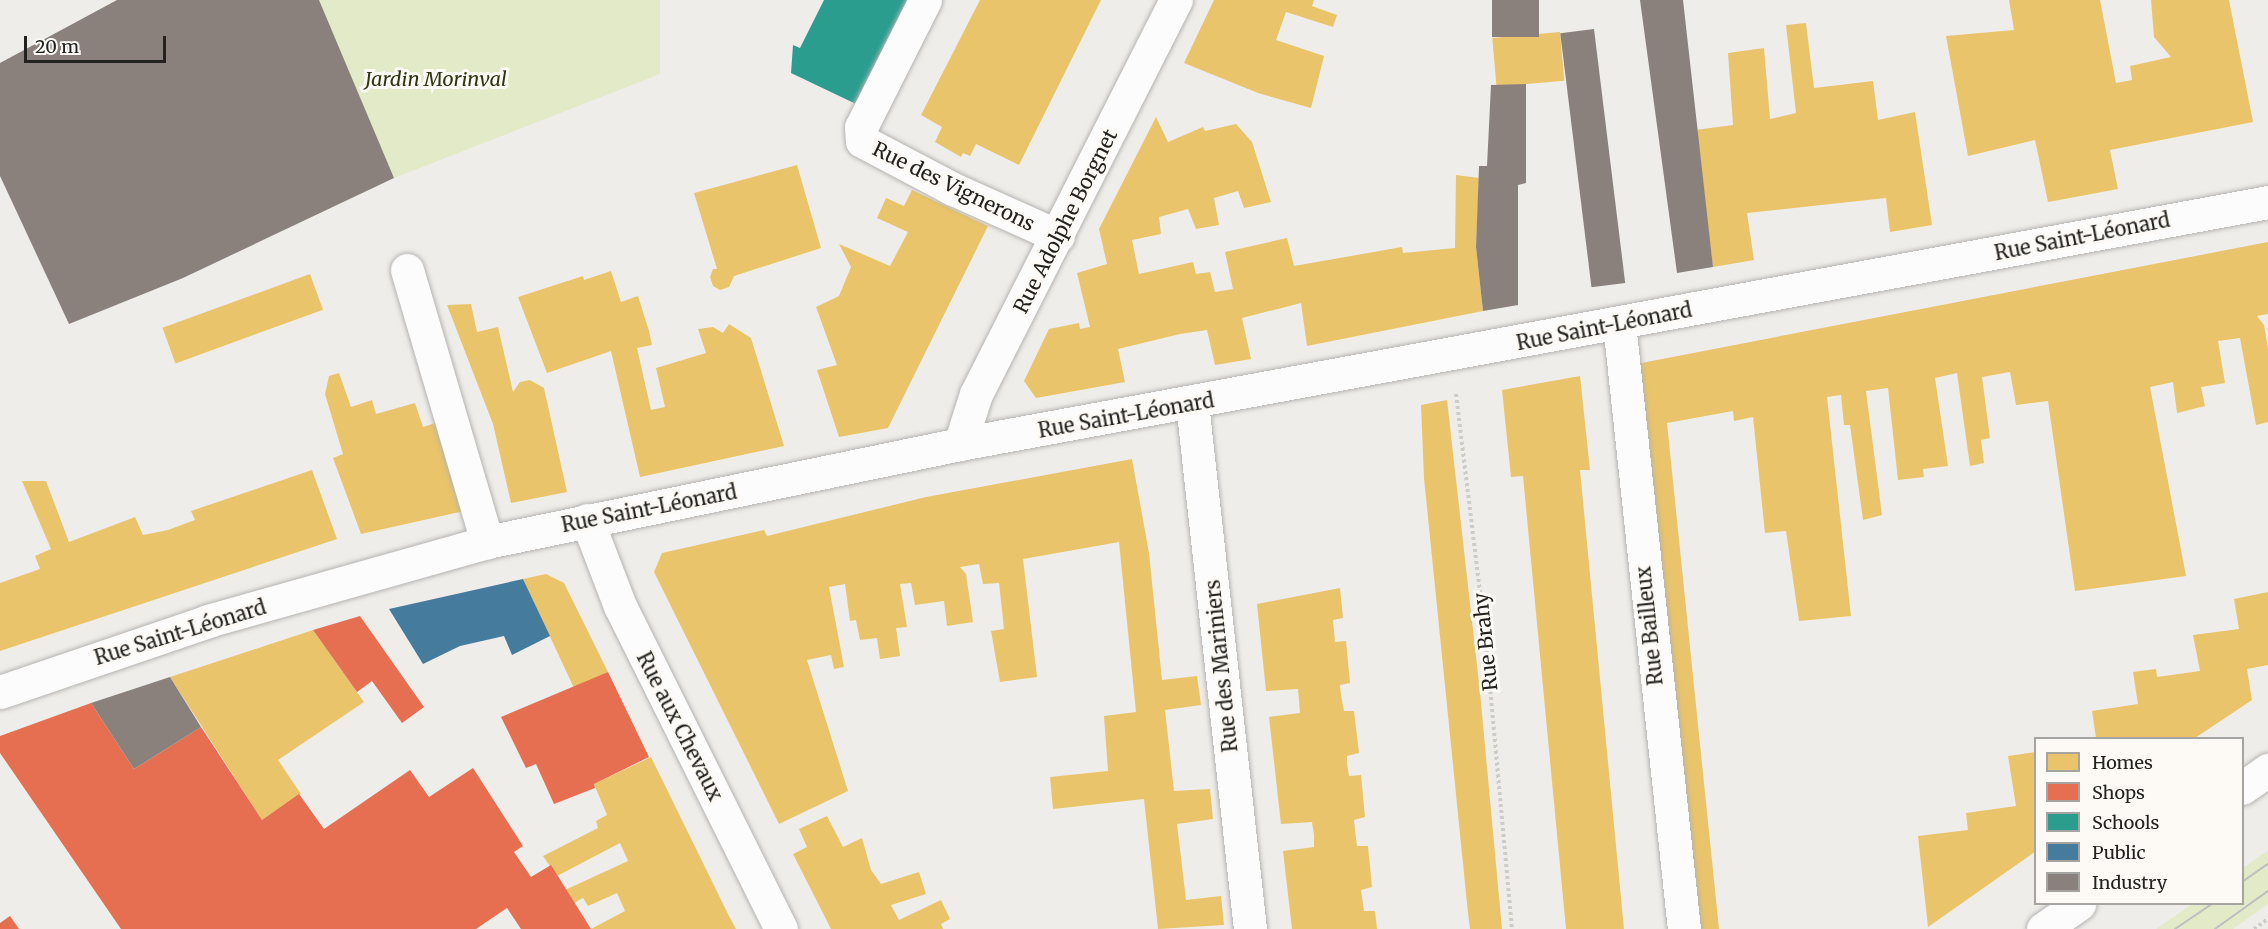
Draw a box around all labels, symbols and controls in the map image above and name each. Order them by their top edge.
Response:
scale bar [27,24,170,62]
text: 20 m [35,35,79,58]
park label: Jardin Morinval [365,66,507,90]
street label: Rue Adolphe Borgnet [1008,125,1122,317]
street label: Rue des Vignerons [869,136,1039,236]
street label: Rue Saint-Léonard [1992,207,2172,265]
street label: Rue Saint-Léonard [1514,297,1694,355]
street label: Rue Saint-Léonard [1036,388,1216,442]
street label: Rue Saint-Léonard [559,479,739,537]
street label: Rue Bailleux [1631,565,1667,687]
street label: Rue des Mariniers [1200,579,1242,753]
street label: Rue Brahy [1468,592,1502,692]
street label: Rue Saint-Léonard [91,594,269,670]
street label: Rue aux Chevaux [632,648,728,804]
legend [2034,737,2244,905]
text: Homes [2092,751,2153,774]
text: Shops [2092,781,2145,804]
text: Schools [2092,811,2159,834]
text: Public [2092,841,2146,864]
text: Industry [2092,871,2167,894]

